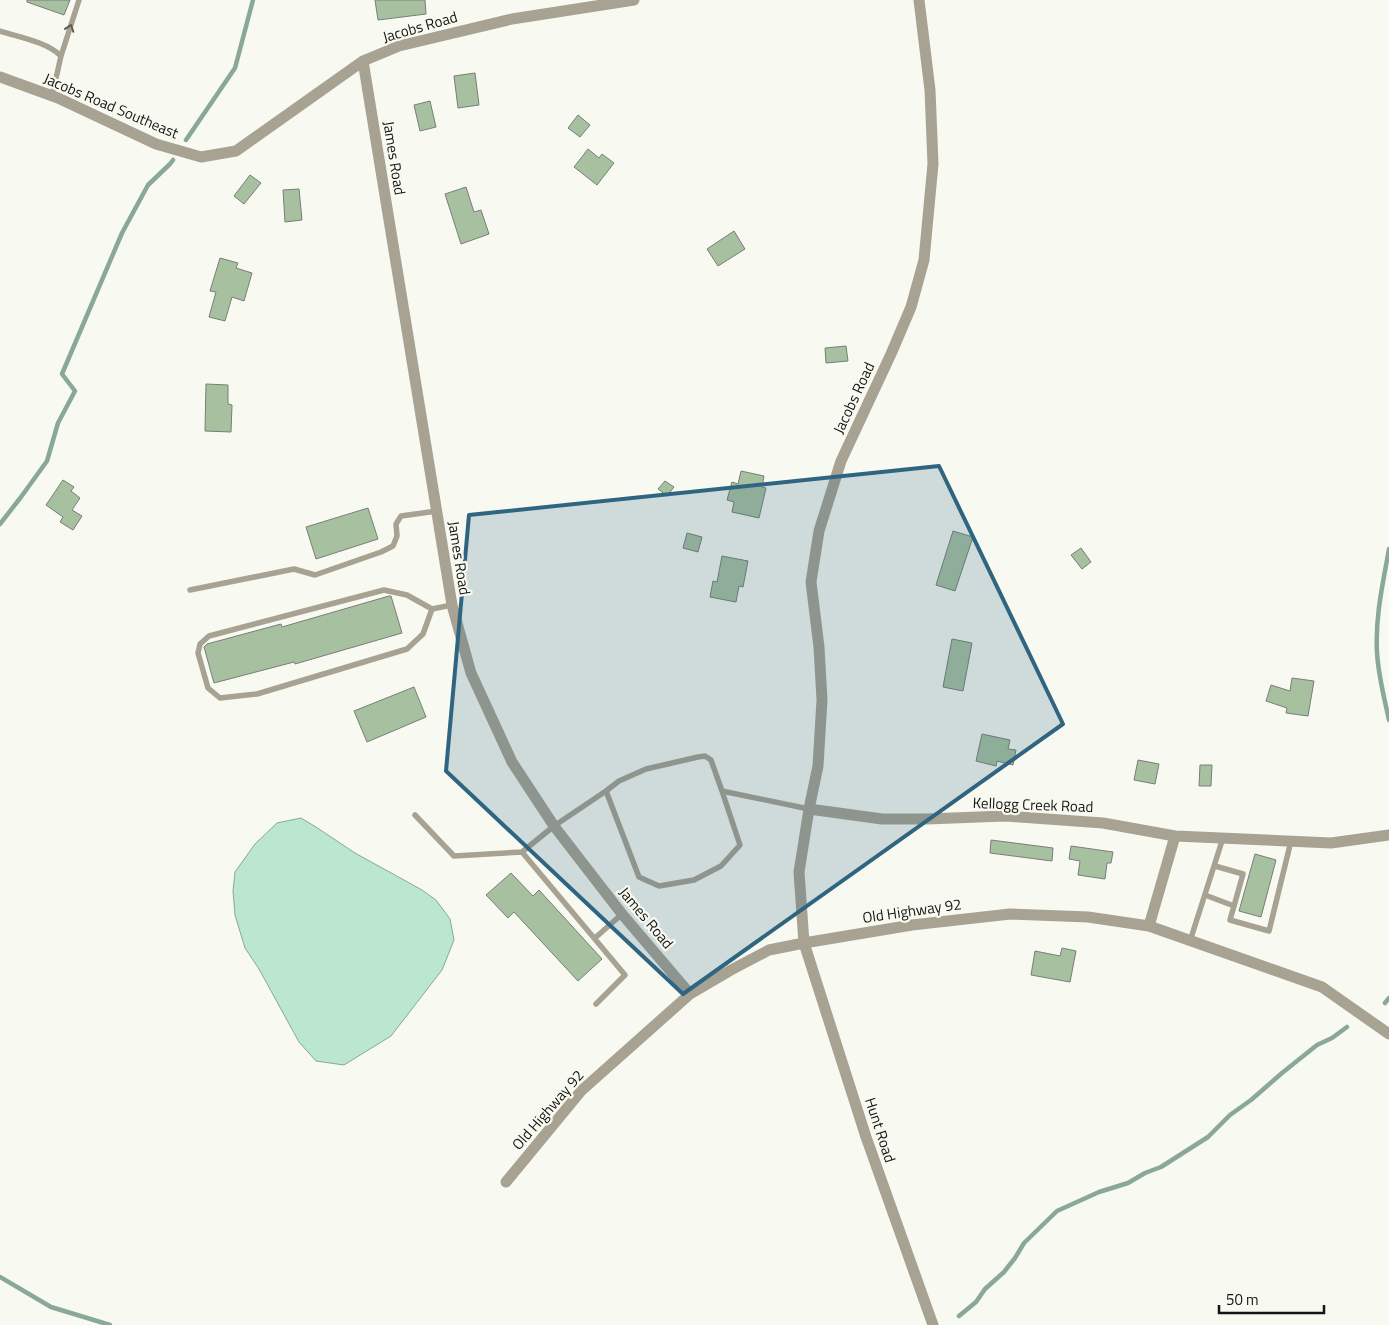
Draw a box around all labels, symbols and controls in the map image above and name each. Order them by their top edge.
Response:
street label: Jacobs Road [380,5,460,48]
one-way arrow [65,25,75,33]
street label: Jacobs Road Southeast [40,67,183,145]
street label: James Road [377,119,412,197]
street label: Jacobs Road [827,358,880,437]
street label: James Road [442,519,477,597]
street label: Kellogg Creek Road [972,791,1094,818]
street label: James Road [614,882,679,954]
street label: Old Highway 92 [861,892,963,929]
street label: Old Highway 92 [506,1064,589,1155]
street label: Hunt Road [859,1094,902,1165]
scale bar [1219,1282,1324,1314]
text: 50 m [1226,1288,1259,1311]

